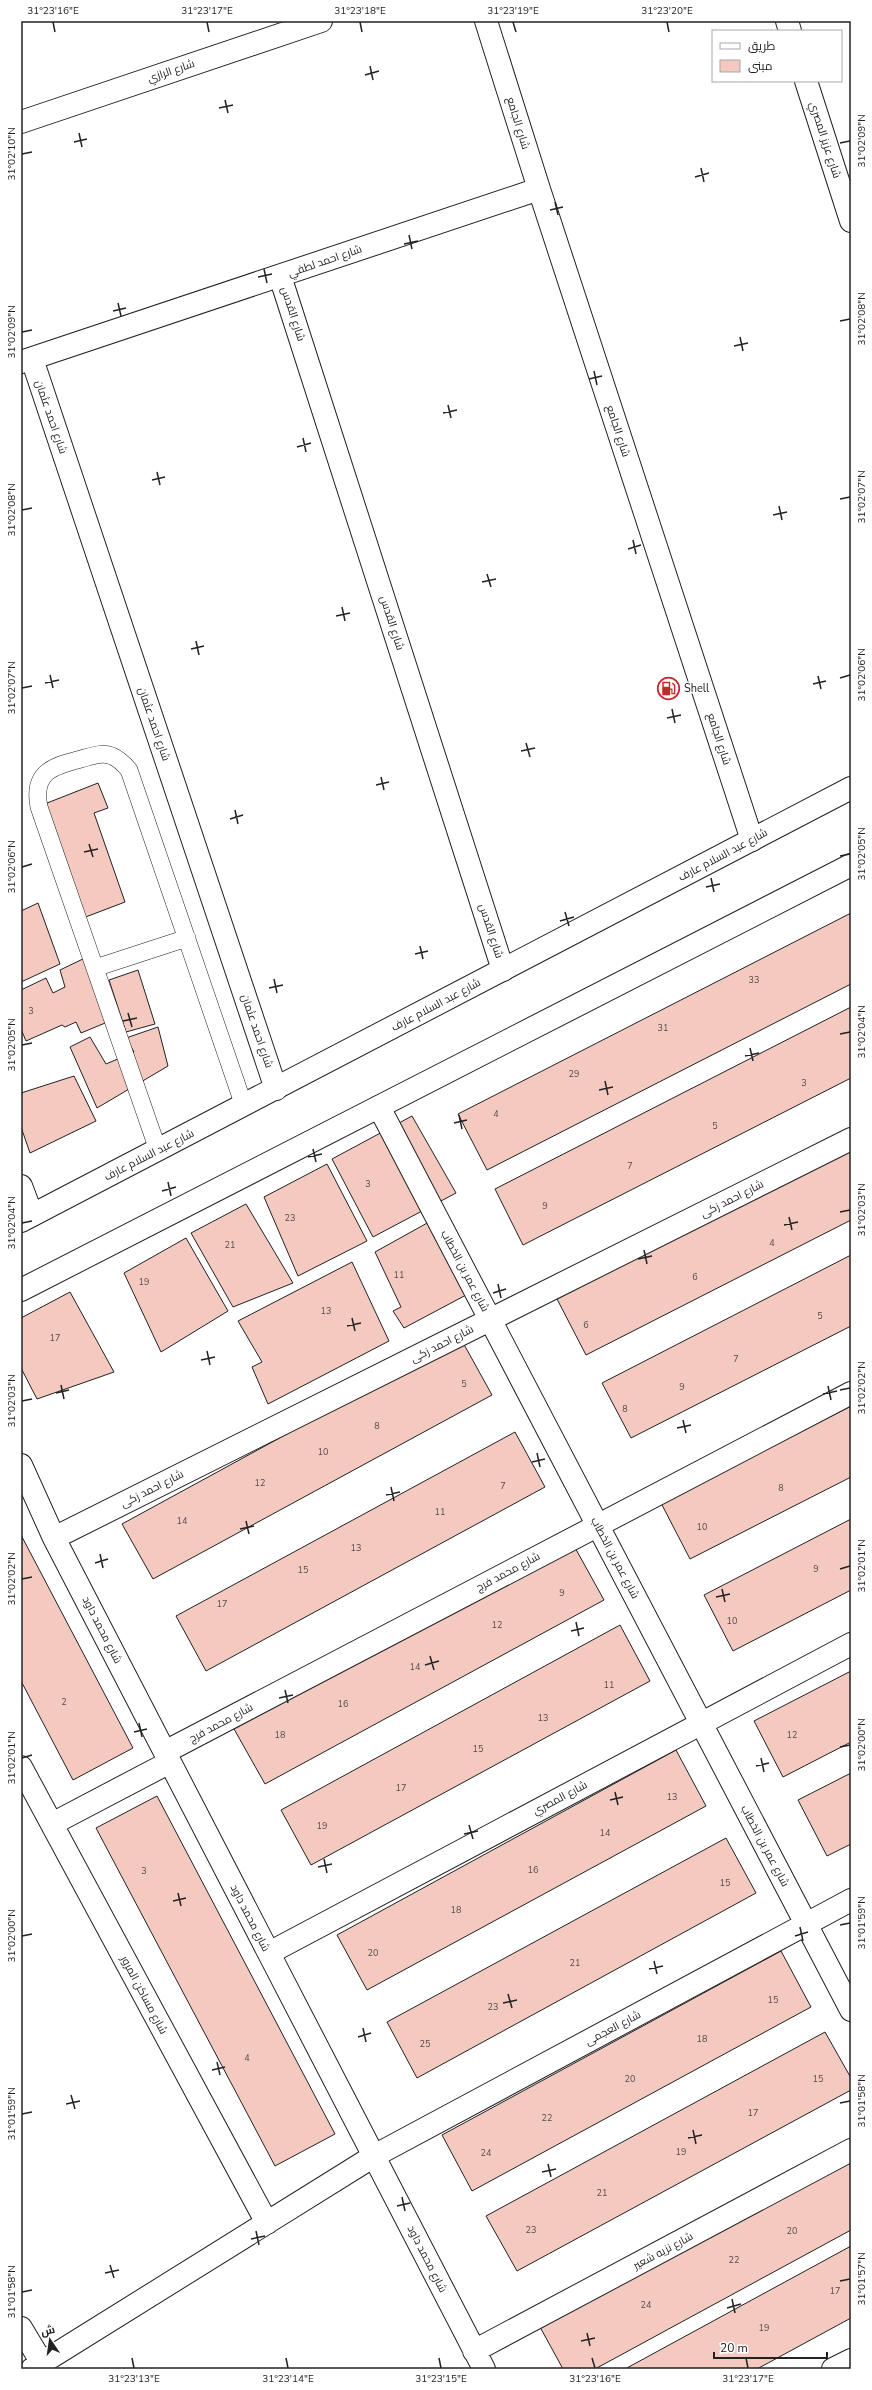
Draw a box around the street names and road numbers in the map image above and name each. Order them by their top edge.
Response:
street label: شارع الرازي [145,56,197,87]
street label: شارع الجامع [503,95,533,151]
street label: شارع عزيز المصري [805,100,844,180]
street label: شارع احمد لطفي [286,241,364,282]
street label: شارع القدس [277,285,309,343]
street label: شارع احمد عثمان [31,378,71,456]
street label: شارع الجامع [603,403,633,459]
street label: شارع القدس [376,594,408,652]
street label: شارع احمد عثمان [134,685,174,763]
street label: شارع الجامع [704,711,734,767]
street label: شارع عبد السلام عارف [676,825,770,885]
street label: شارع القدس [475,902,507,960]
street label: شارع عبد السلام عارف [389,975,483,1035]
street label: شارع احمد عثمان [237,992,277,1070]
street label: شارع عبد السلام عارف [101,1126,197,1184]
street label: شارع احمد زكى [698,1177,766,1221]
street label: شارع عمر بن الخطاب [437,1228,493,1314]
street label: شارع احمد زكى [408,1322,476,1366]
street label: شارع احمد زكى [118,1467,186,1511]
street label: شارع عمر بن الخطاب [587,1515,643,1601]
street label: شارع محمد فرج [473,1549,543,1595]
street label: شارع محمد داود [79,1594,125,1666]
street label: شارع محمد فرج [186,1700,256,1746]
street label: شارع المصري [530,1777,590,1820]
street label: شارع عمر بن الخطاب [737,1803,793,1889]
street label: شارع محمد داود [227,1882,273,1954]
street label: شارع مساكن المرور [117,1952,171,2037]
street label: شارع العجمى [583,2007,643,2049]
street label: شارع محمد داود [404,2223,450,2295]
street label: شارع نزيه شعير [629,2229,696,2274]

